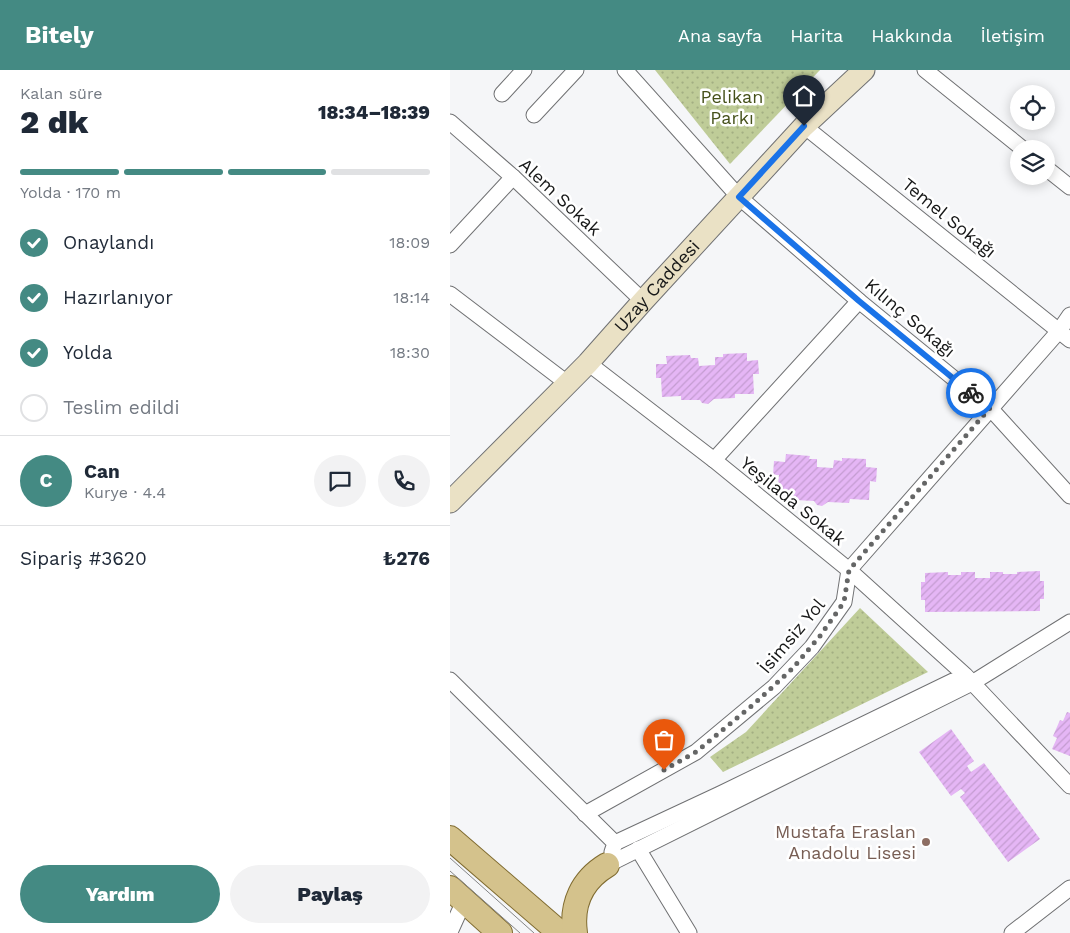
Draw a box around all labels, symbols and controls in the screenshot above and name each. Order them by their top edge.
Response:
text: Bitely [25,21,94,49]
text: Ana sayfa [678,25,762,46]
text: Harita [790,25,843,46]
text: Hakkında [871,25,952,46]
text: İletişim [980,25,1045,46]
pin [783,75,825,126]
icon: home [790,82,818,110]
text: Kalan süre [20,84,102,103]
map controls [1010,85,1055,185]
button: locate [1010,85,1055,130]
park label: Pelikan Parkı [701,86,763,128]
text: 18:34–18:39 [318,101,430,124]
text: 2 dk [20,103,88,141]
button: layers [1010,140,1055,185]
street label: Alem Sokak [515,154,605,240]
street label: Temel Sokağı [898,173,1001,262]
text: Yolda · 170 m [20,183,121,202]
icon: check [20,229,48,257]
text: Onaylandı [63,231,154,254]
text: 18:09 [389,233,430,252]
street label: Uzay Caddesi [609,236,704,336]
street label: Kılınç Sokağı [861,274,960,361]
icon: check [20,284,48,312]
text: Hazırlanıyor [63,286,173,309]
text: 18:14 [393,288,430,307]
icon: check [20,339,48,367]
text: Yolda [63,341,112,364]
text: 18:30 [390,343,430,362]
courier [946,368,996,418]
icon: bike [957,379,985,407]
text: Teslim edildi [63,396,180,419]
street label: Yeşilada Sokak [736,452,850,549]
button: chat [314,455,366,507]
button: phone [378,455,430,507]
text: Can [84,460,120,483]
text: C [40,469,52,492]
text: Kurye · 4.4 [84,483,166,502]
text: Sipariş #3620 [20,547,147,570]
text: ₺276 [383,547,430,570]
street label: İsimsiz Yol [754,594,829,677]
pin [643,719,685,770]
icon: bag [650,726,678,754]
place label: Mustafa Eraslan Anadolu Lisesi [775,821,916,863]
marker: Mustafa Eraslan Anadolu Lisesi [920,836,932,848]
button: Yardım [20,865,220,923]
button: Paylaş [230,865,430,923]

